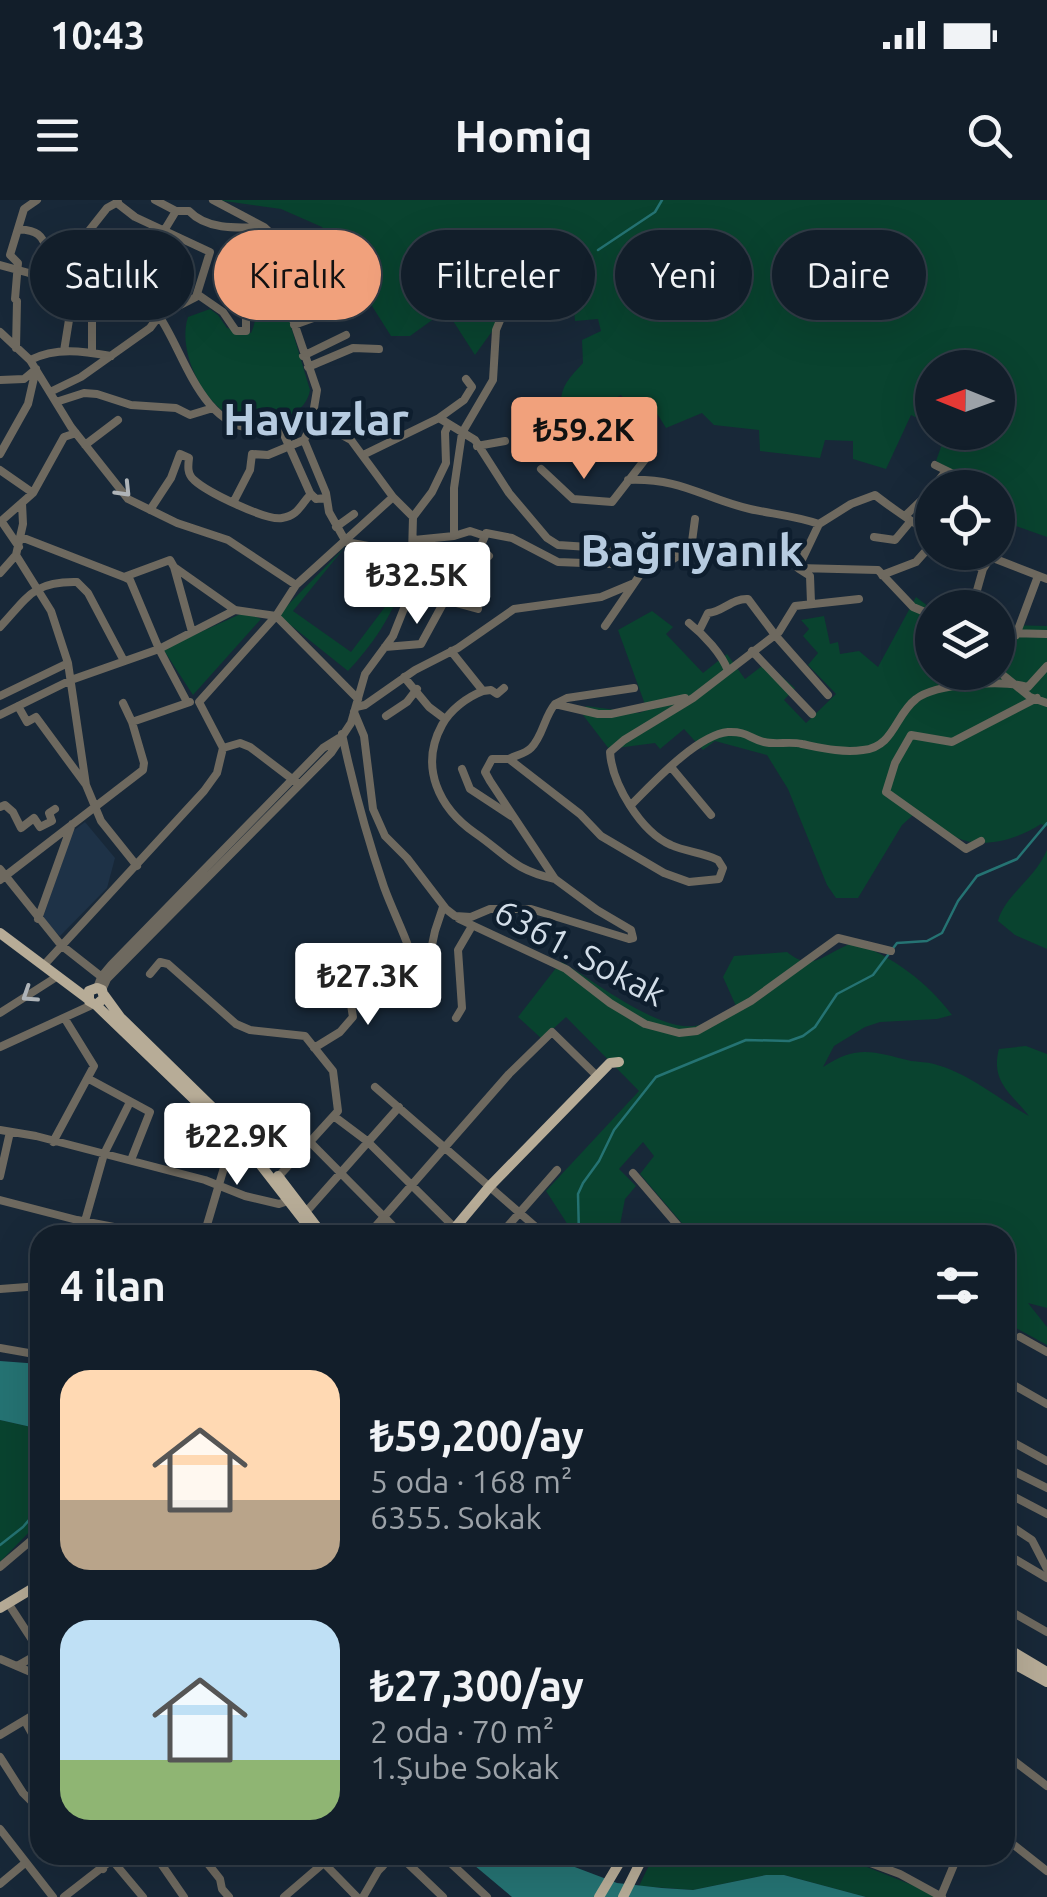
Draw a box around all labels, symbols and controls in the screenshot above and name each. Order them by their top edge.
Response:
text: 10:43 [50,14,145,56]
icon: menu [30,108,85,163]
icon: search [962,108,1017,163]
text: Homiq [455,110,592,161]
chip: Satılık [30,230,194,320]
chip: Kiralık [214,230,381,320]
chip: Filtreler [401,230,595,320]
chip: Yeni [615,230,752,320]
chip: Daire [772,230,926,320]
north arrow [915,350,1015,450]
map controls [915,350,1015,690]
district label: Havuzlar [223,393,410,444]
pin: ₺59.2K [503,397,665,482]
text: ₺59.2K [533,411,635,447]
button: locate [915,470,1015,570]
one-way arrow [112,479,130,497]
district label: Bağrıyanık [580,524,804,575]
pin: ₺32.5K [336,542,498,627]
text: ₺32.5K [366,556,468,592]
button: layers [915,590,1015,690]
street label: 6361. Sokak [488,890,673,1014]
pin: ₺27.3K [287,943,449,1028]
text: ₺27.3K [317,957,419,993]
one-way arrow [22,982,40,1001]
pin: ₺22.9K [156,1103,318,1188]
text: ₺22.9K [186,1117,288,1153]
icon: filters [930,1258,985,1313]
text: 4 ilan [60,1262,166,1309]
icon: home [140,1410,260,1530]
text: ₺59,200/ay [370,1412,584,1459]
text: 5 oda · 168 m² [370,1463,572,1499]
text: 6355. Sokak [370,1499,542,1535]
icon: home [140,1660,260,1780]
text: ₺27,300/ay [370,1662,584,1709]
text: 2 oda · 70 m² [370,1713,554,1749]
text: 1.Şube Sokak [370,1749,559,1785]

